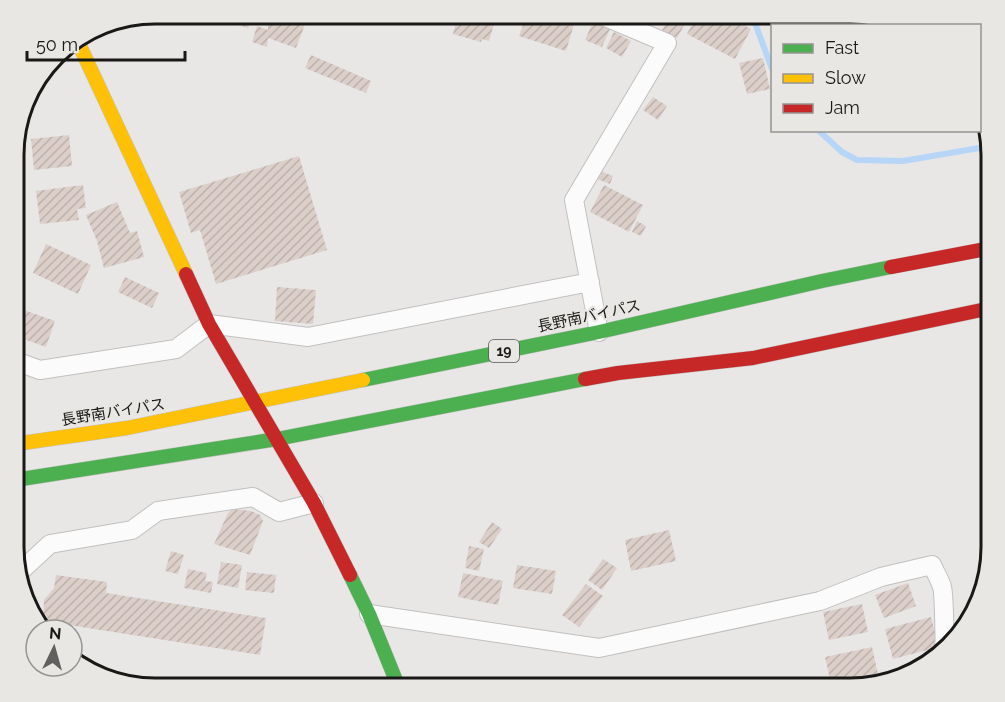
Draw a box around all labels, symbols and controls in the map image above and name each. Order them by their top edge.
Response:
scale bar [27,24,184,62]
legend [771,24,981,132]
text: 50 m [36,34,78,55]
text: Fast [825,37,859,58]
text: Slow [825,67,866,88]
text: Jam [825,97,860,118]
street label: 長野南バイパス [536,296,642,336]
road number: 19 [489,340,519,362]
street label: 長野南バイパス [60,395,166,429]
north arrow [24,618,84,678]
text: N [48,624,62,644]

